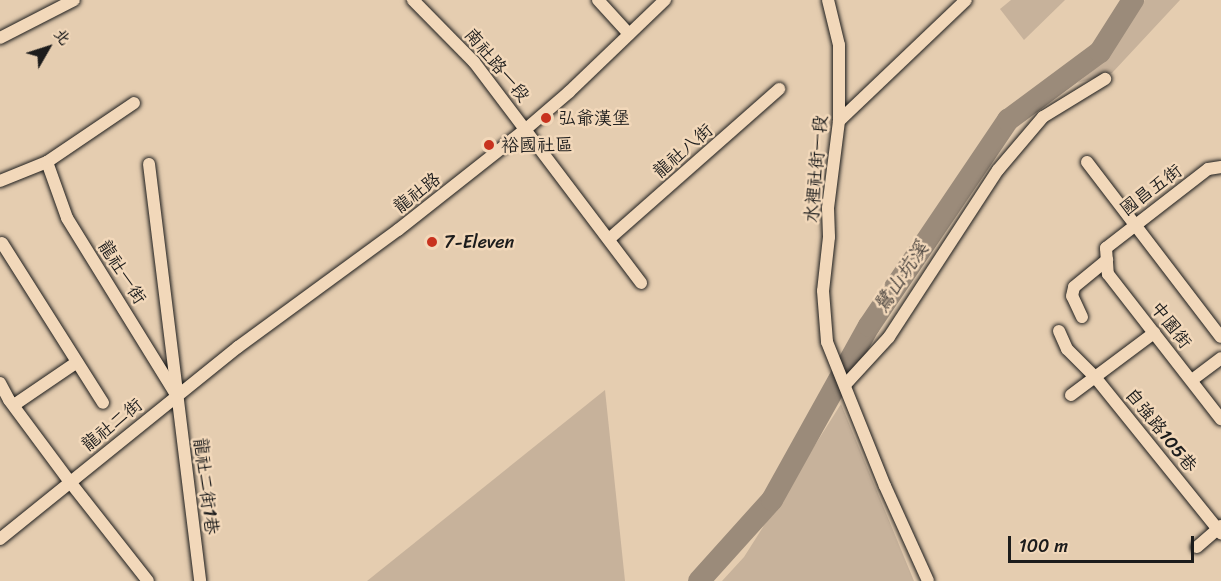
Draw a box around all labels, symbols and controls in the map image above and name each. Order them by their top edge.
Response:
north arrow [18,18,78,78]
text: 北 [46,21,79,52]
street label: 南社路一段 [460,24,534,106]
place label: 弘爺漢堡 [558,107,630,129]
marker: 弘爺漢堡 [539,111,553,125]
street label: 水裡社街一段 [801,114,831,224]
street label: 龍社八街 [649,119,717,183]
place label: 裕國社區 [501,134,573,156]
marker: 裕國社區 [482,138,496,152]
street label: 國昌五街 [1116,160,1186,220]
street label: 龍社路 [389,168,445,218]
place label: 7-Eleven [444,231,514,253]
marker: 7-Eleven [425,235,439,249]
street label: 龍社一街 [93,236,151,308]
water label: 鷺山坑溪 [869,237,933,317]
street label: 中園街 [1146,297,1196,353]
street label: 自強路105巷 [1120,384,1202,476]
street label: 龍社二街 [77,394,147,456]
street label: 龍社二街1巷 [189,436,223,536]
scale bar [1011,524,1197,562]
text: 100 m [1019,530,1068,562]

